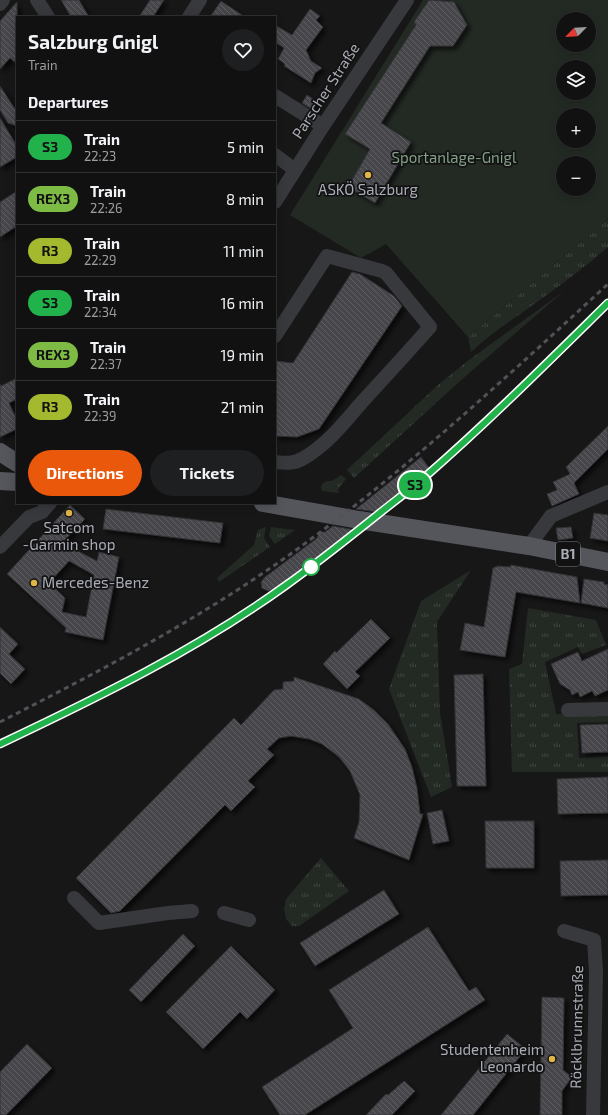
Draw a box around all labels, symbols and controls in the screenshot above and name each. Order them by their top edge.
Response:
north arrow [556,12,596,52]
map controls [556,12,596,196]
button: heart [222,29,264,71]
text: Salzburg Gnigl [28,30,158,53]
street label: Parscher Straße [288,39,363,142]
text: Train [28,57,57,73]
button: layers [556,60,596,100]
text: Departures [28,93,108,111]
button: + [556,108,596,148]
text: Train [84,130,120,148]
text: S3 [42,138,58,155]
text: 5 min [227,138,264,156]
text: 22:23 [84,148,116,164]
park label: Sportanlage-Gnigl [392,148,517,166]
button: − [556,156,596,196]
marker: ASKÖ Salzburg [363,170,373,180]
place label: ASKÖ Salzburg [318,180,419,198]
text: Train [90,182,126,200]
text: REX3 [36,190,70,207]
text: 8 min [226,190,264,208]
text: 22:26 [90,200,123,216]
text: Train [84,234,120,252]
text: R3 [42,242,59,259]
text: 11 min [223,242,264,260]
text: 22:29 [84,252,116,268]
text: Train [84,286,120,304]
text: S3 [42,294,58,311]
text: 16 min [221,294,264,312]
text: 22:34 [84,304,117,320]
text: Train [90,338,126,356]
text: REX3 [36,346,70,363]
text: 19 min [221,346,264,364]
text: 22:37 [90,356,122,372]
text: Train [84,390,120,408]
text: R3 [42,398,59,415]
text: 21 min [221,398,264,416]
text: 22:39 [84,408,116,424]
button: Directions [28,450,142,496]
button: Tickets [150,450,264,496]
line badge: S3 [397,472,433,498]
text: S3 [407,476,423,493]
marker: Satcom -Garmin shop [64,508,74,518]
place label: Satcom -Garmin shop [23,518,115,553]
road number: B1 [556,542,580,566]
unlabelled marker [302,558,320,576]
place label: Mercedes-Benz [42,573,149,591]
marker: Mercedes-Benz [29,578,39,588]
street label: Röcklbrunnstraße [566,965,586,1089]
place label: Studentenheim Leonardo [440,1040,544,1075]
marker: Studentenheim Leonardo [547,1054,557,1064]

